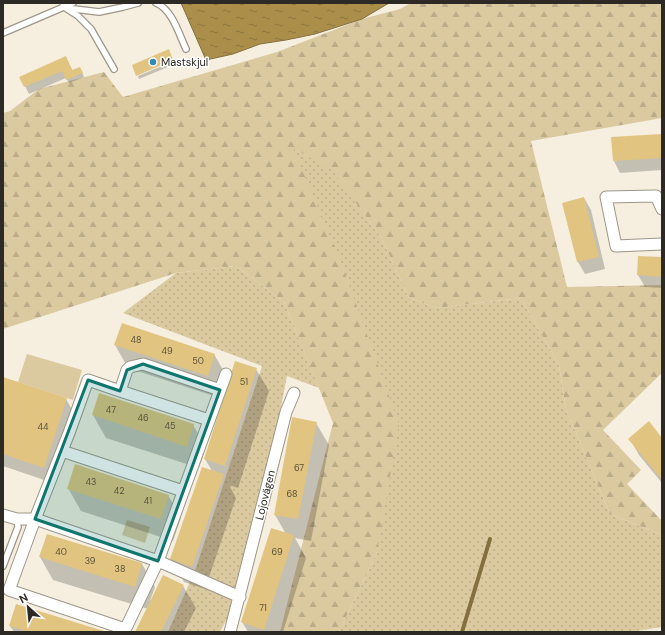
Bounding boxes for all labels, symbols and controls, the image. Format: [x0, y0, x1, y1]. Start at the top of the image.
place label: Mastskjul [161, 55, 208, 69]
marker: Mastskjul [148, 57, 158, 67]
house number: 48 [131, 334, 141, 346]
house number: 49 [161, 345, 173, 357]
house number: 50 [192, 355, 204, 367]
house number: 51 [240, 376, 248, 388]
house number: 47 [106, 404, 116, 416]
house number: 46 [137, 412, 149, 424]
house number: 45 [165, 420, 175, 432]
house number: 44 [38, 421, 49, 433]
house number: 67 [294, 462, 304, 474]
street label: Lojovägen [252, 469, 278, 521]
house number: 43 [86, 476, 96, 488]
house number: 42 [114, 485, 124, 497]
house number: 68 [286, 488, 298, 500]
house number: 41 [144, 495, 152, 507]
house number: 40 [55, 546, 67, 558]
house number: 69 [271, 546, 283, 558]
house number: 39 [85, 555, 96, 567]
house number: 38 [115, 563, 125, 575]
north arrow [8, 587, 48, 627]
text: N [17, 590, 30, 606]
house number: 71 [259, 602, 267, 614]

